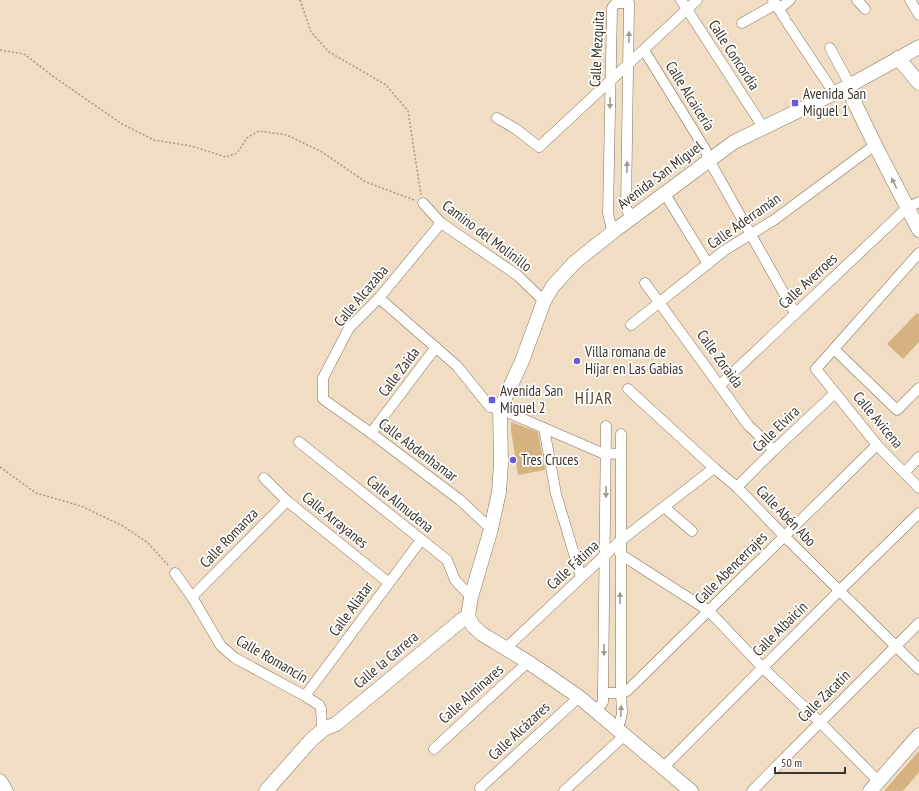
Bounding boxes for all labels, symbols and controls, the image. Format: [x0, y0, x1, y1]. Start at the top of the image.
street label: Calle Mezquita [585, 10, 608, 88]
street label: Calle Concordia [705, 16, 764, 93]
one-way arrow [626, 30, 632, 43]
street label: Calle Alcaicería [662, 57, 719, 134]
place label: Avenida San Miguel 1 [803, 84, 866, 120]
one-way arrow [607, 97, 613, 110]
marker: Avenida San Miguel 1 [790, 98, 800, 108]
street label: Avenida San Miguel [613, 136, 706, 213]
one-way arrow [624, 160, 630, 173]
one-way arrow [891, 177, 898, 189]
street label: Calle Aderramán [703, 188, 784, 253]
street label: Camino del Molinillo [439, 196, 536, 276]
street label: Calle Averroes [774, 249, 841, 313]
street label: Calle Alcazaba [329, 261, 392, 330]
street label: Calle Zoraida [693, 326, 748, 391]
place label: Villa romana de Híjar en Las Gabias [584, 342, 683, 378]
street label: Calle Zaida [374, 343, 423, 400]
marker: Villa romana de Híjar en Las Gabias [572, 356, 582, 366]
place label: Avenida San Miguel 2 [500, 381, 563, 417]
district label: HÍJAR [575, 387, 613, 409]
street label: Calle Avicena [849, 387, 908, 452]
marker: Avenida San Miguel 2 [487, 395, 497, 405]
street label: Calle Elvira [748, 402, 803, 456]
street label: Calle Abdenhamar [375, 414, 462, 486]
place label: Tres Cruces [521, 450, 579, 469]
marker: Tres Cruces [508, 455, 518, 465]
street label: Calle Almudena [363, 471, 438, 536]
street label: Calle Abén Abo [752, 481, 820, 550]
one-way arrow [603, 486, 609, 499]
street label: Calle Arrayanes [298, 487, 372, 552]
street label: Calle Romanza [195, 504, 262, 572]
street label: Calle Abencerrajes [690, 527, 771, 608]
street label: Calle Fátima [543, 536, 603, 594]
street label: Calle Aliatar [324, 577, 377, 640]
one-way arrow [617, 591, 623, 604]
street label: Calle Albaicín [748, 597, 811, 660]
street label: Calle la Carrera [349, 627, 422, 692]
street label: Calle Romancín [233, 630, 311, 687]
one-way arrow [601, 644, 607, 657]
street label: Calle Alminares [435, 660, 507, 728]
street label: Calle Zacatín [793, 665, 854, 726]
street label: Calle Alcázares [484, 697, 553, 764]
one-way arrow [618, 705, 625, 717]
scale bar [775, 749, 845, 775]
text: 50 m [781, 755, 802, 770]

